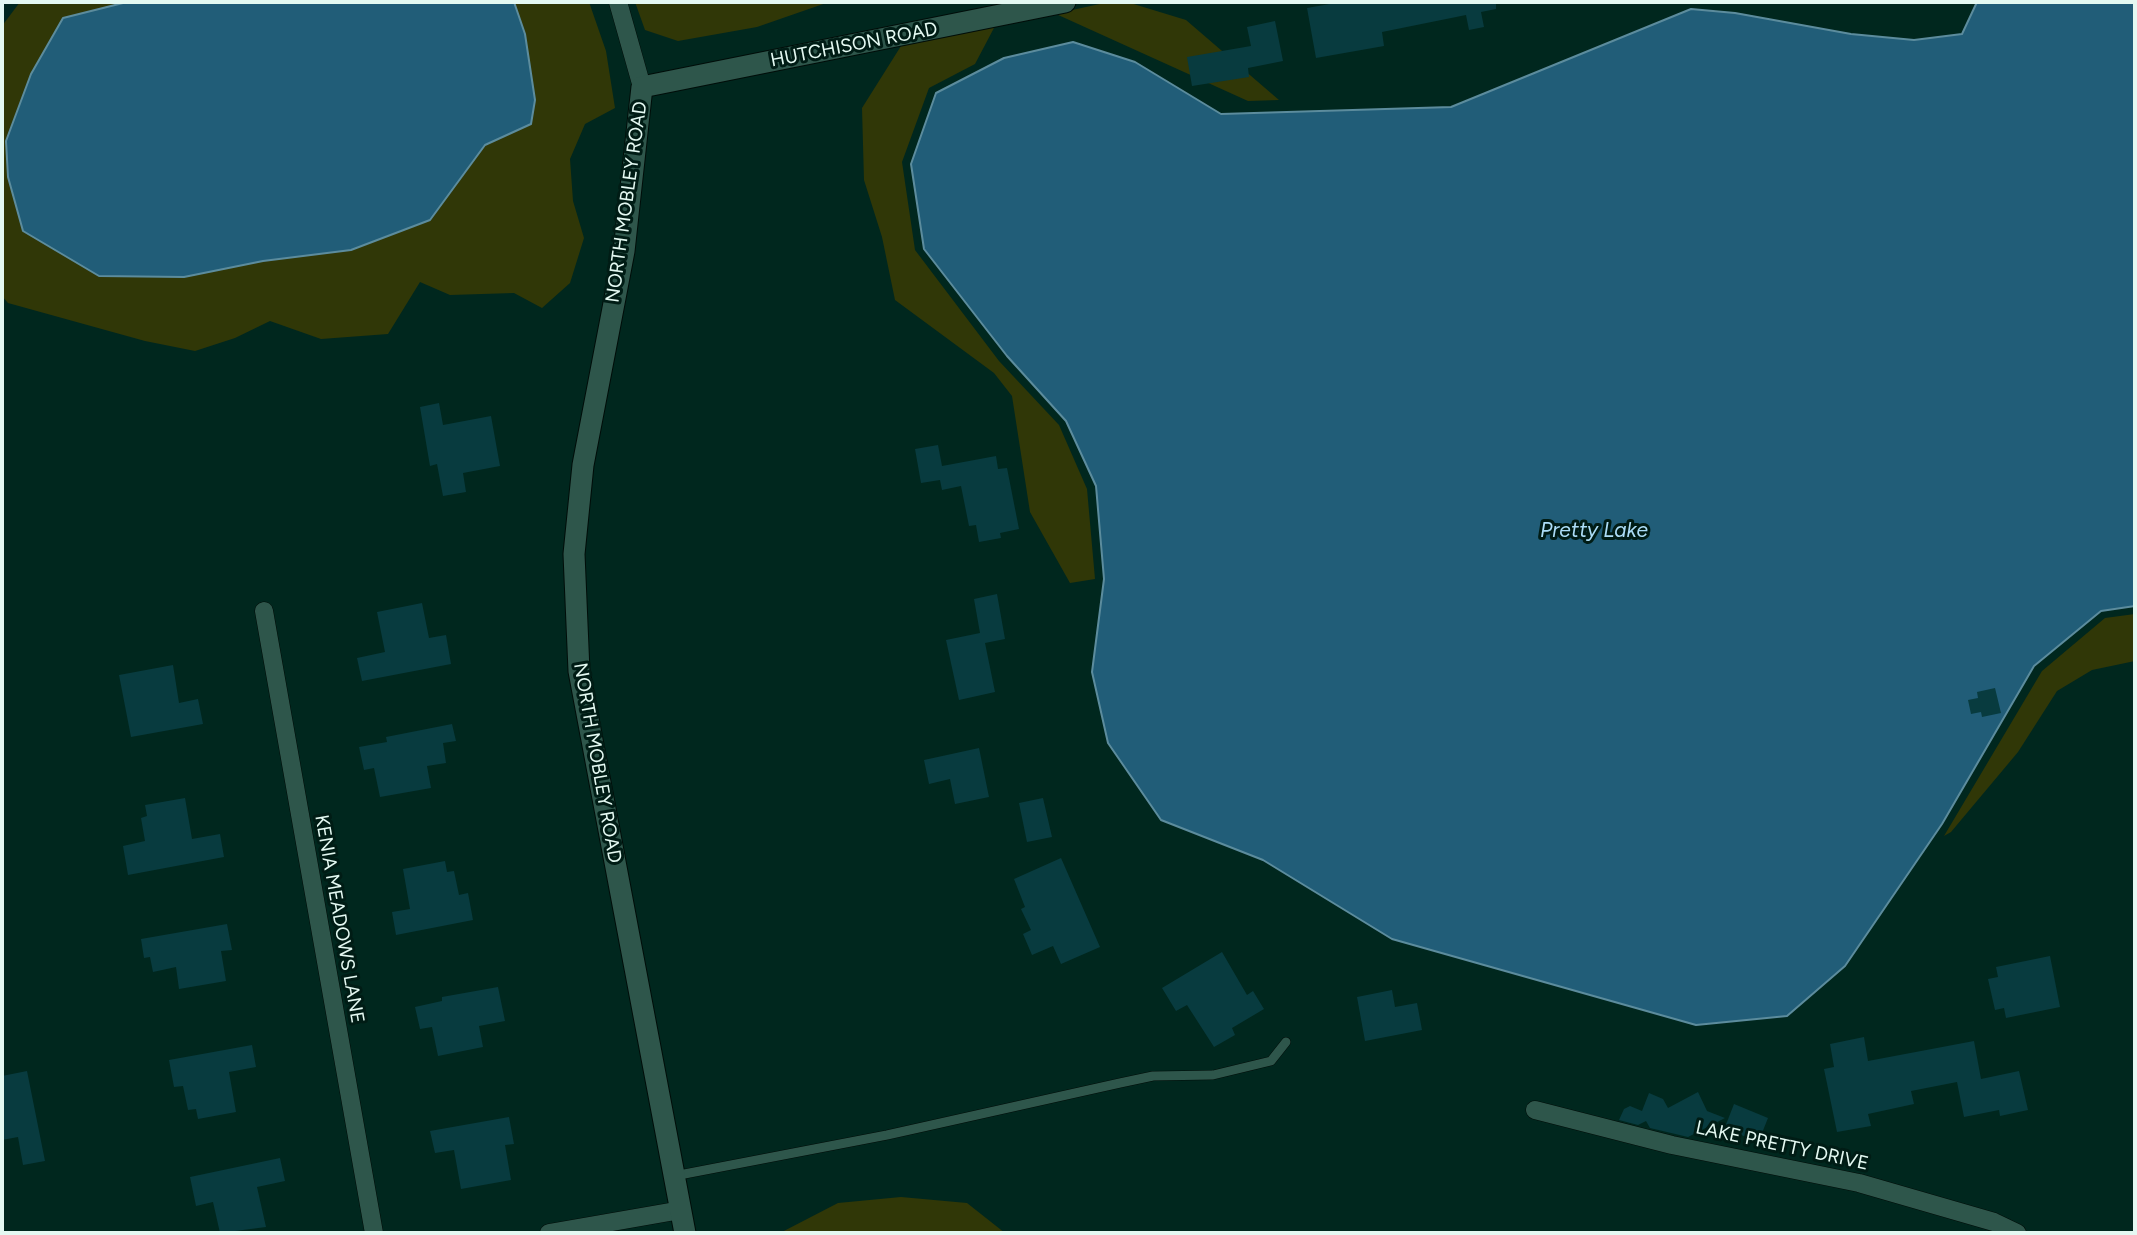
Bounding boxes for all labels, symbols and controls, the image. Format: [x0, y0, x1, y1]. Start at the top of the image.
street label: HUTCHISON ROAD [769, 18, 939, 72]
street label: NORTH MOBLEY ROAD [602, 100, 652, 304]
water label: Pretty Lake [1540, 518, 1648, 544]
street label: NORTH MOBLEY ROAD [568, 661, 626, 865]
street label: KENIA MEADOWS LANE [309, 813, 369, 1025]
street label: LAKE PRETTY DRIVE [1694, 1117, 1870, 1175]

